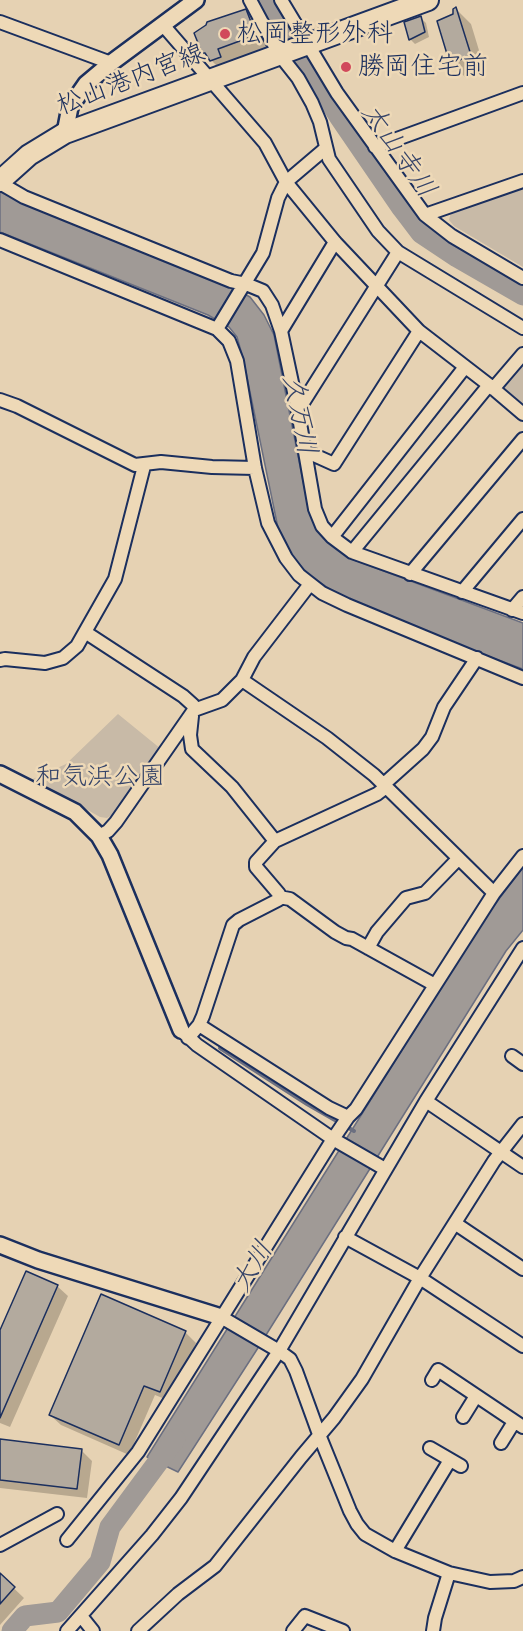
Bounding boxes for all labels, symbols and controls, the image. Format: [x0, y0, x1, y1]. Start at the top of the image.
place label: 松岡整形外科 [237, 18, 393, 50]
marker: 松岡整形外科 [218, 27, 232, 41]
street label: 松山港内宮線 [53, 37, 209, 123]
place label: 勝岡住宅前 [358, 51, 488, 83]
marker: 勝岡住宅前 [339, 60, 353, 74]
water label: 太山寺川 [354, 97, 442, 205]
water label: 久万川 [275, 372, 323, 458]
park label: 和気浜公園 [35, 761, 165, 793]
water label: 大川 [225, 1236, 281, 1298]

